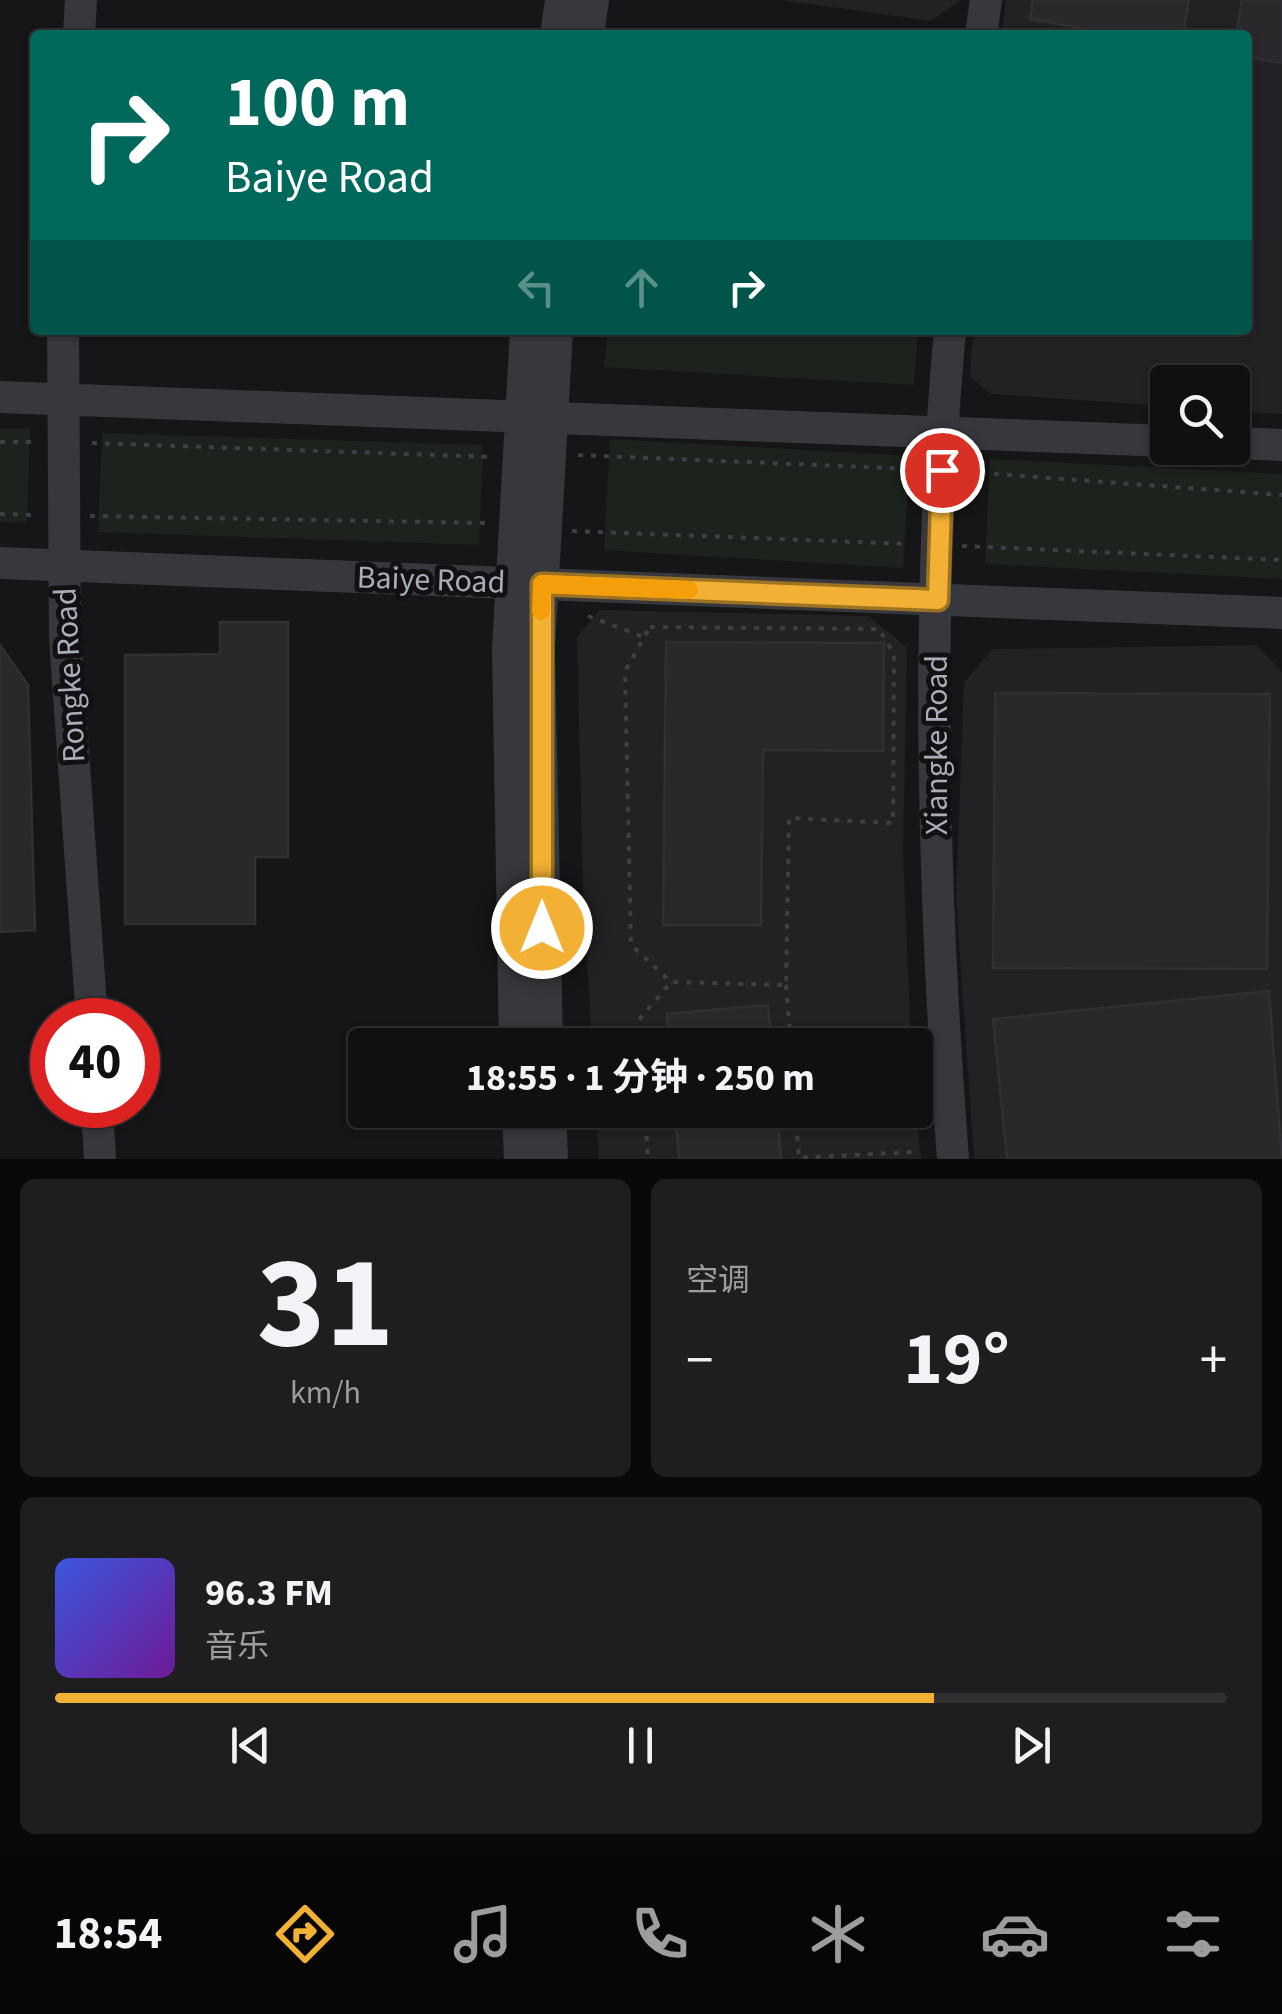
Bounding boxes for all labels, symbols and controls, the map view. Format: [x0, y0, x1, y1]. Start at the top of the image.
text: 100 m [225, 53, 410, 153]
icon: right [60, 70, 190, 200]
text: Baiye Road [225, 146, 434, 210]
icon: left [509, 260, 564, 315]
icon: ahead [614, 260, 669, 315]
icon: right [719, 260, 774, 315]
map controls [1150, 365, 1250, 465]
button: search [1150, 365, 1250, 465]
pin [900, 428, 985, 513]
icon: arrive [915, 443, 970, 498]
street label: Baiye Road [356, 554, 506, 606]
street label: Rongke Road [42, 586, 98, 764]
street label: Xiangke Road [914, 655, 960, 835]
position arrow [490, 876, 594, 980]
speed limit sign: 40 [30, 998, 160, 1128]
text: 18:55 · 1 分钟 · 250 m [466, 1051, 815, 1105]
text: 31 [257, 1212, 394, 1397]
text: 空调 [686, 1258, 750, 1304]
text: 19° [903, 1306, 1010, 1413]
text: − [686, 1322, 713, 1400]
text: + [1200, 1322, 1227, 1400]
text: km/h [290, 1370, 361, 1416]
text: 96.3 FM [205, 1566, 333, 1620]
text: 音乐 [205, 1624, 269, 1670]
icon: previous [223, 1718, 278, 1773]
icon: pause [613, 1718, 668, 1773]
icon: next [1004, 1718, 1059, 1773]
icon: directions [270, 1899, 340, 1969]
icon: music [448, 1899, 518, 1969]
icon: phone [625, 1899, 695, 1969]
icon: climate [803, 1899, 873, 1969]
icon: car [980, 1899, 1050, 1969]
icon: filters [1158, 1899, 1228, 1969]
text: 18:54 [54, 1902, 162, 1966]

